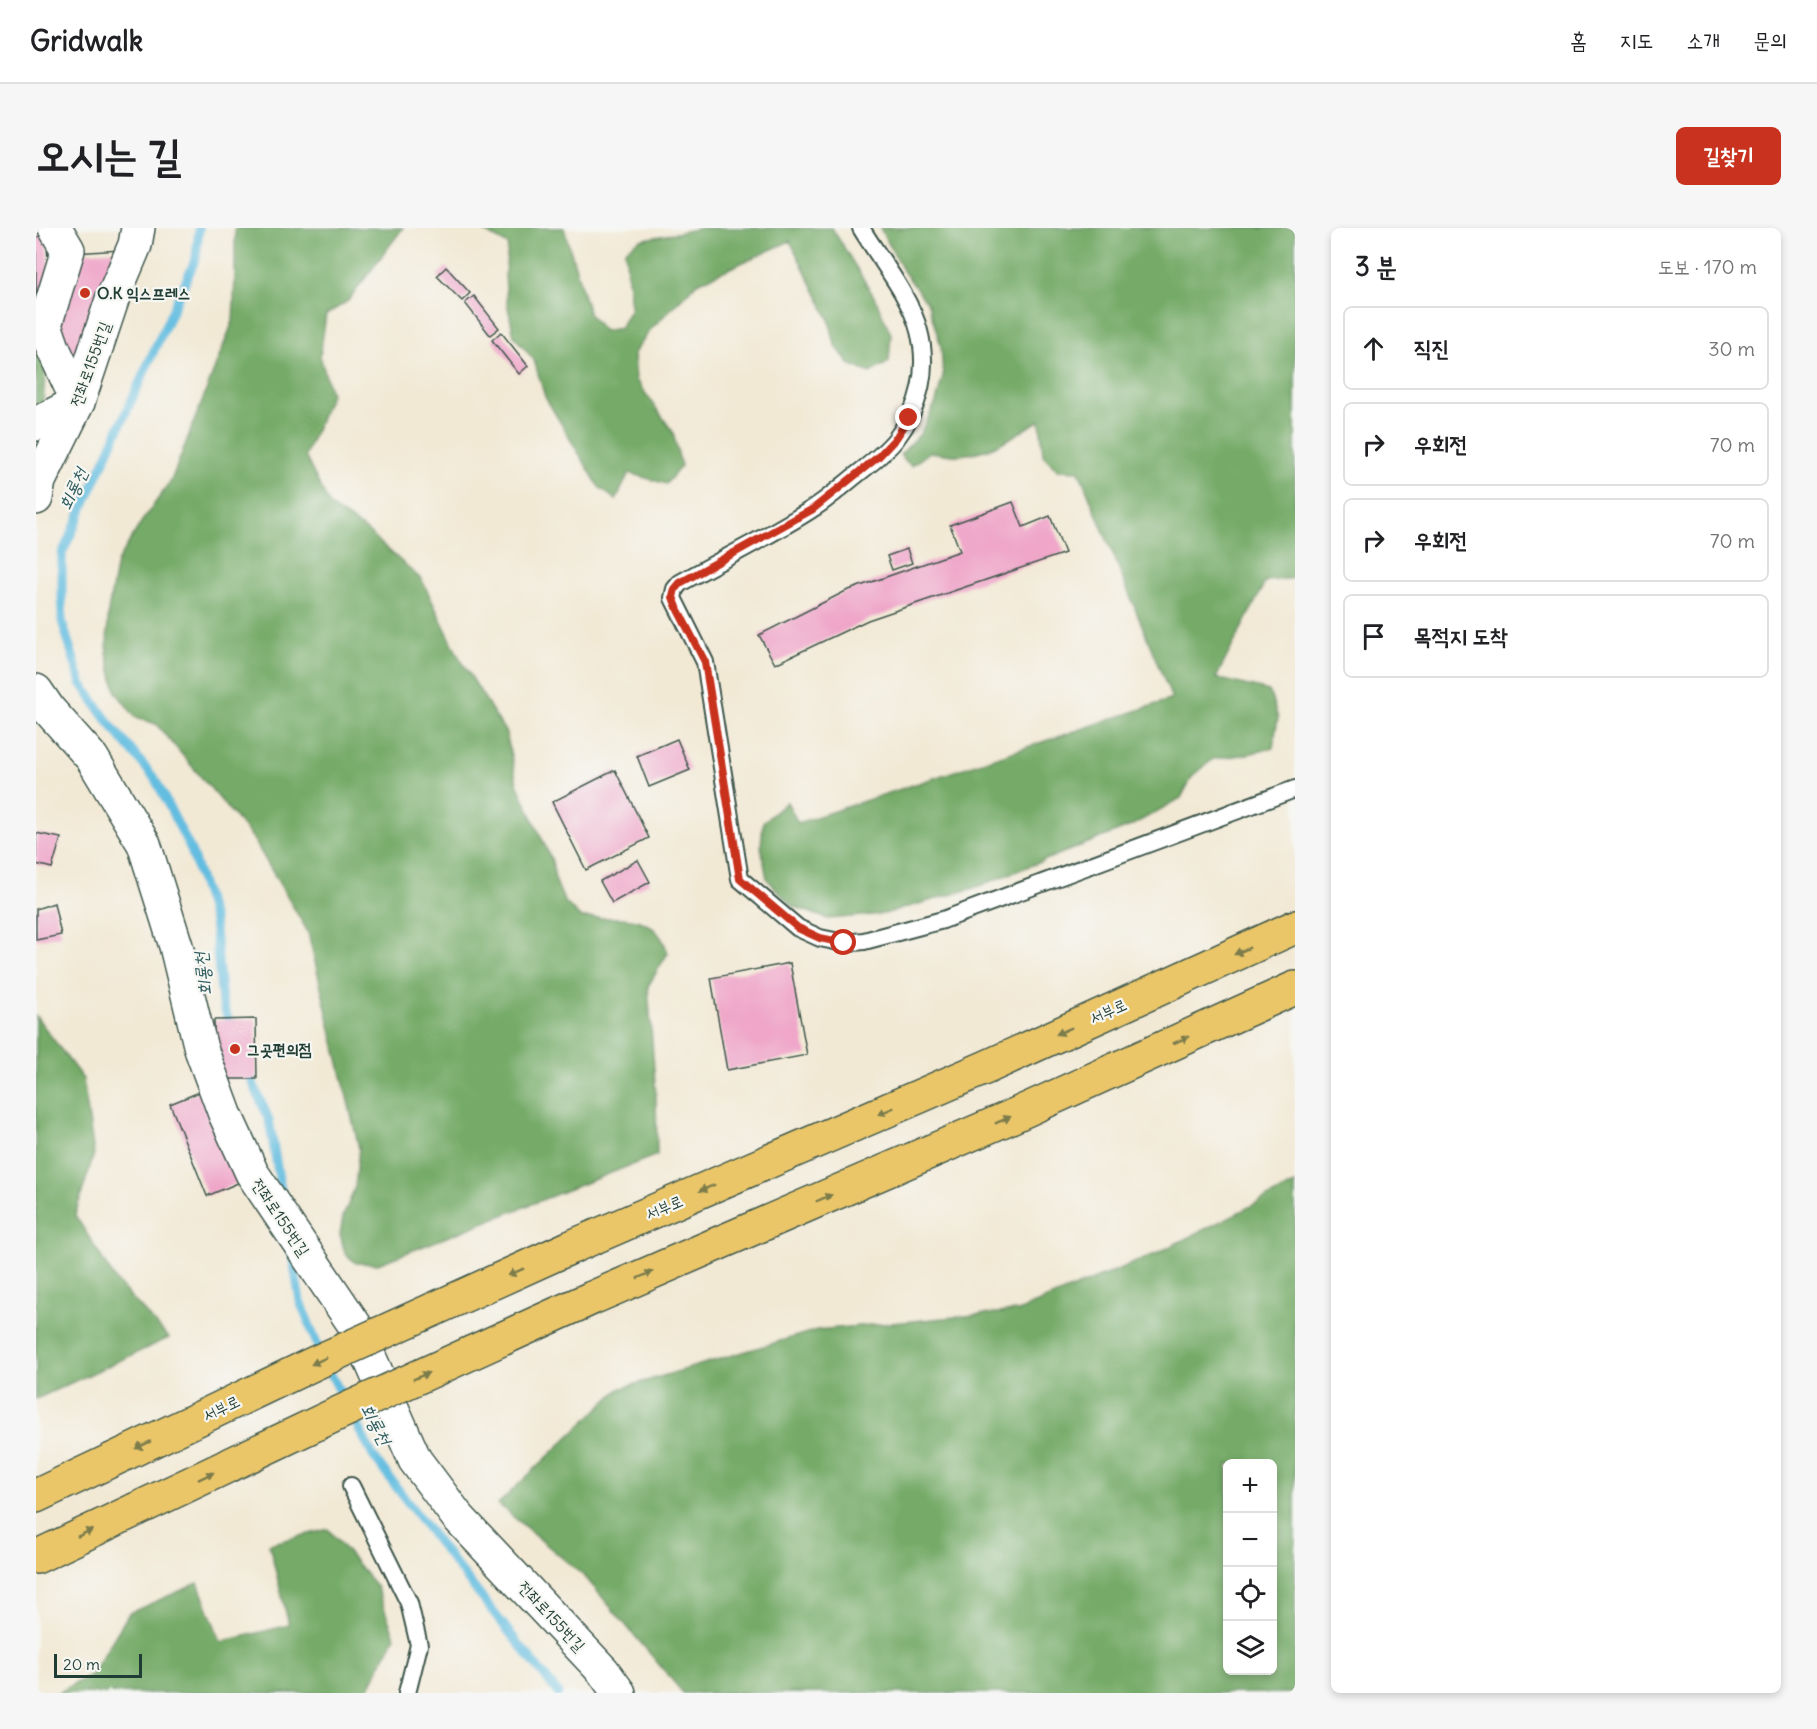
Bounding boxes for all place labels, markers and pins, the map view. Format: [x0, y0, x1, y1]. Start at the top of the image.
place label: O.K 익스프레스 [97, 283, 191, 303]
marker: O.K 익스프레스 [78, 286, 92, 300]
place label: 그곳편의점 [247, 1039, 312, 1059]
marker: 그곳편의점 [228, 1042, 242, 1056]

